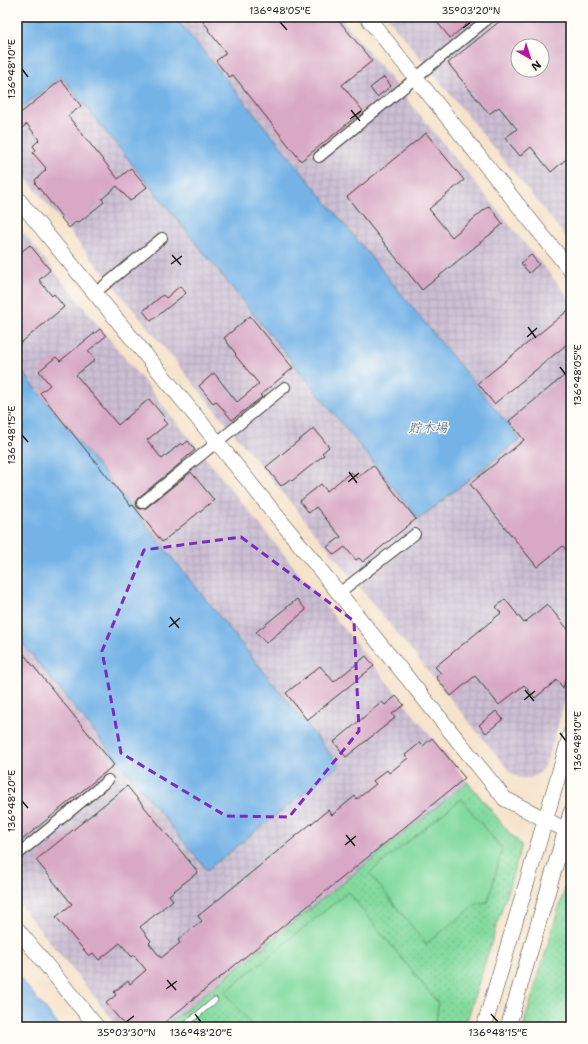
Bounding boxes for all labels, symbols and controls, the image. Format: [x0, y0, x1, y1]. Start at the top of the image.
text: 136°48'05"E [249, 4, 311, 17]
text: 35°03'20"N [442, 4, 500, 17]
north arrow [510, 38, 550, 78]
text: 136°48'10"E [5, 39, 18, 99]
text: N [528, 57, 544, 74]
text: 136°48'05"E [571, 344, 584, 406]
text: 136°48'15"E [5, 405, 18, 465]
water label: 貯木場 [408, 419, 448, 436]
text: 136°48'10"E [571, 711, 584, 771]
text: 136°48'20"E [5, 770, 18, 832]
text: 35°03'30"N [96, 1026, 156, 1039]
text: 136°48'20"E [170, 1026, 232, 1039]
text: 136°48'15"E [468, 1026, 528, 1039]

